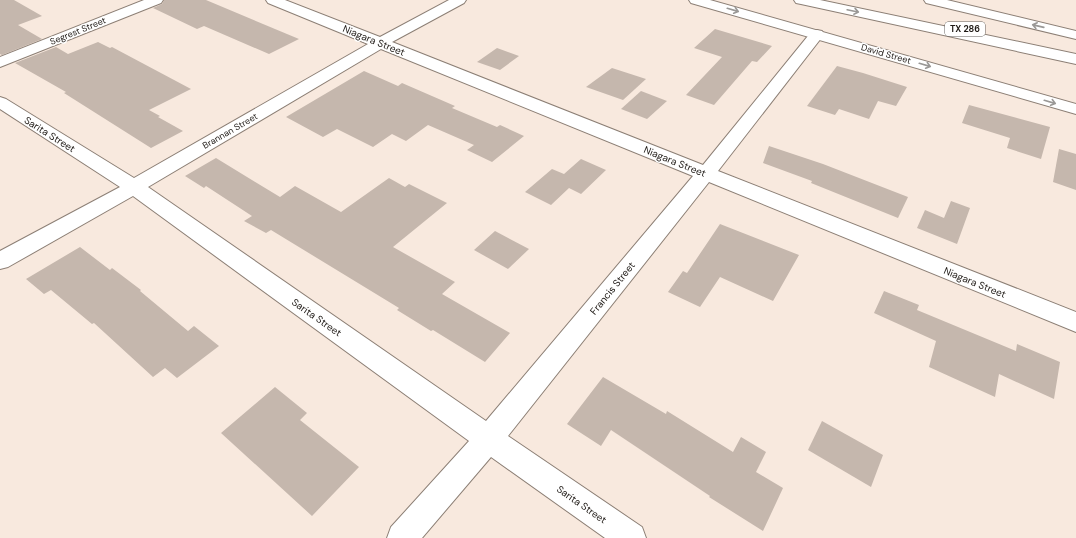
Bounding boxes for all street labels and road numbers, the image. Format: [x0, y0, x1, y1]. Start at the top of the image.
street label: Segrest Street [48, 14, 108, 48]
street label: Niagara Street [341, 22, 407, 59]
road number: TX 286 [945, 22, 985, 36]
street label: David Street [860, 41, 913, 67]
street label: Brannan Street [200, 110, 260, 152]
street label: Sarita Street [22, 114, 78, 155]
street label: Niagara Street [642, 143, 708, 180]
street label: Francis Street [587, 259, 638, 317]
street label: Niagara Street [942, 264, 1008, 301]
street label: Sarita Street [289, 296, 344, 339]
street label: Sarita Street [554, 483, 609, 526]

